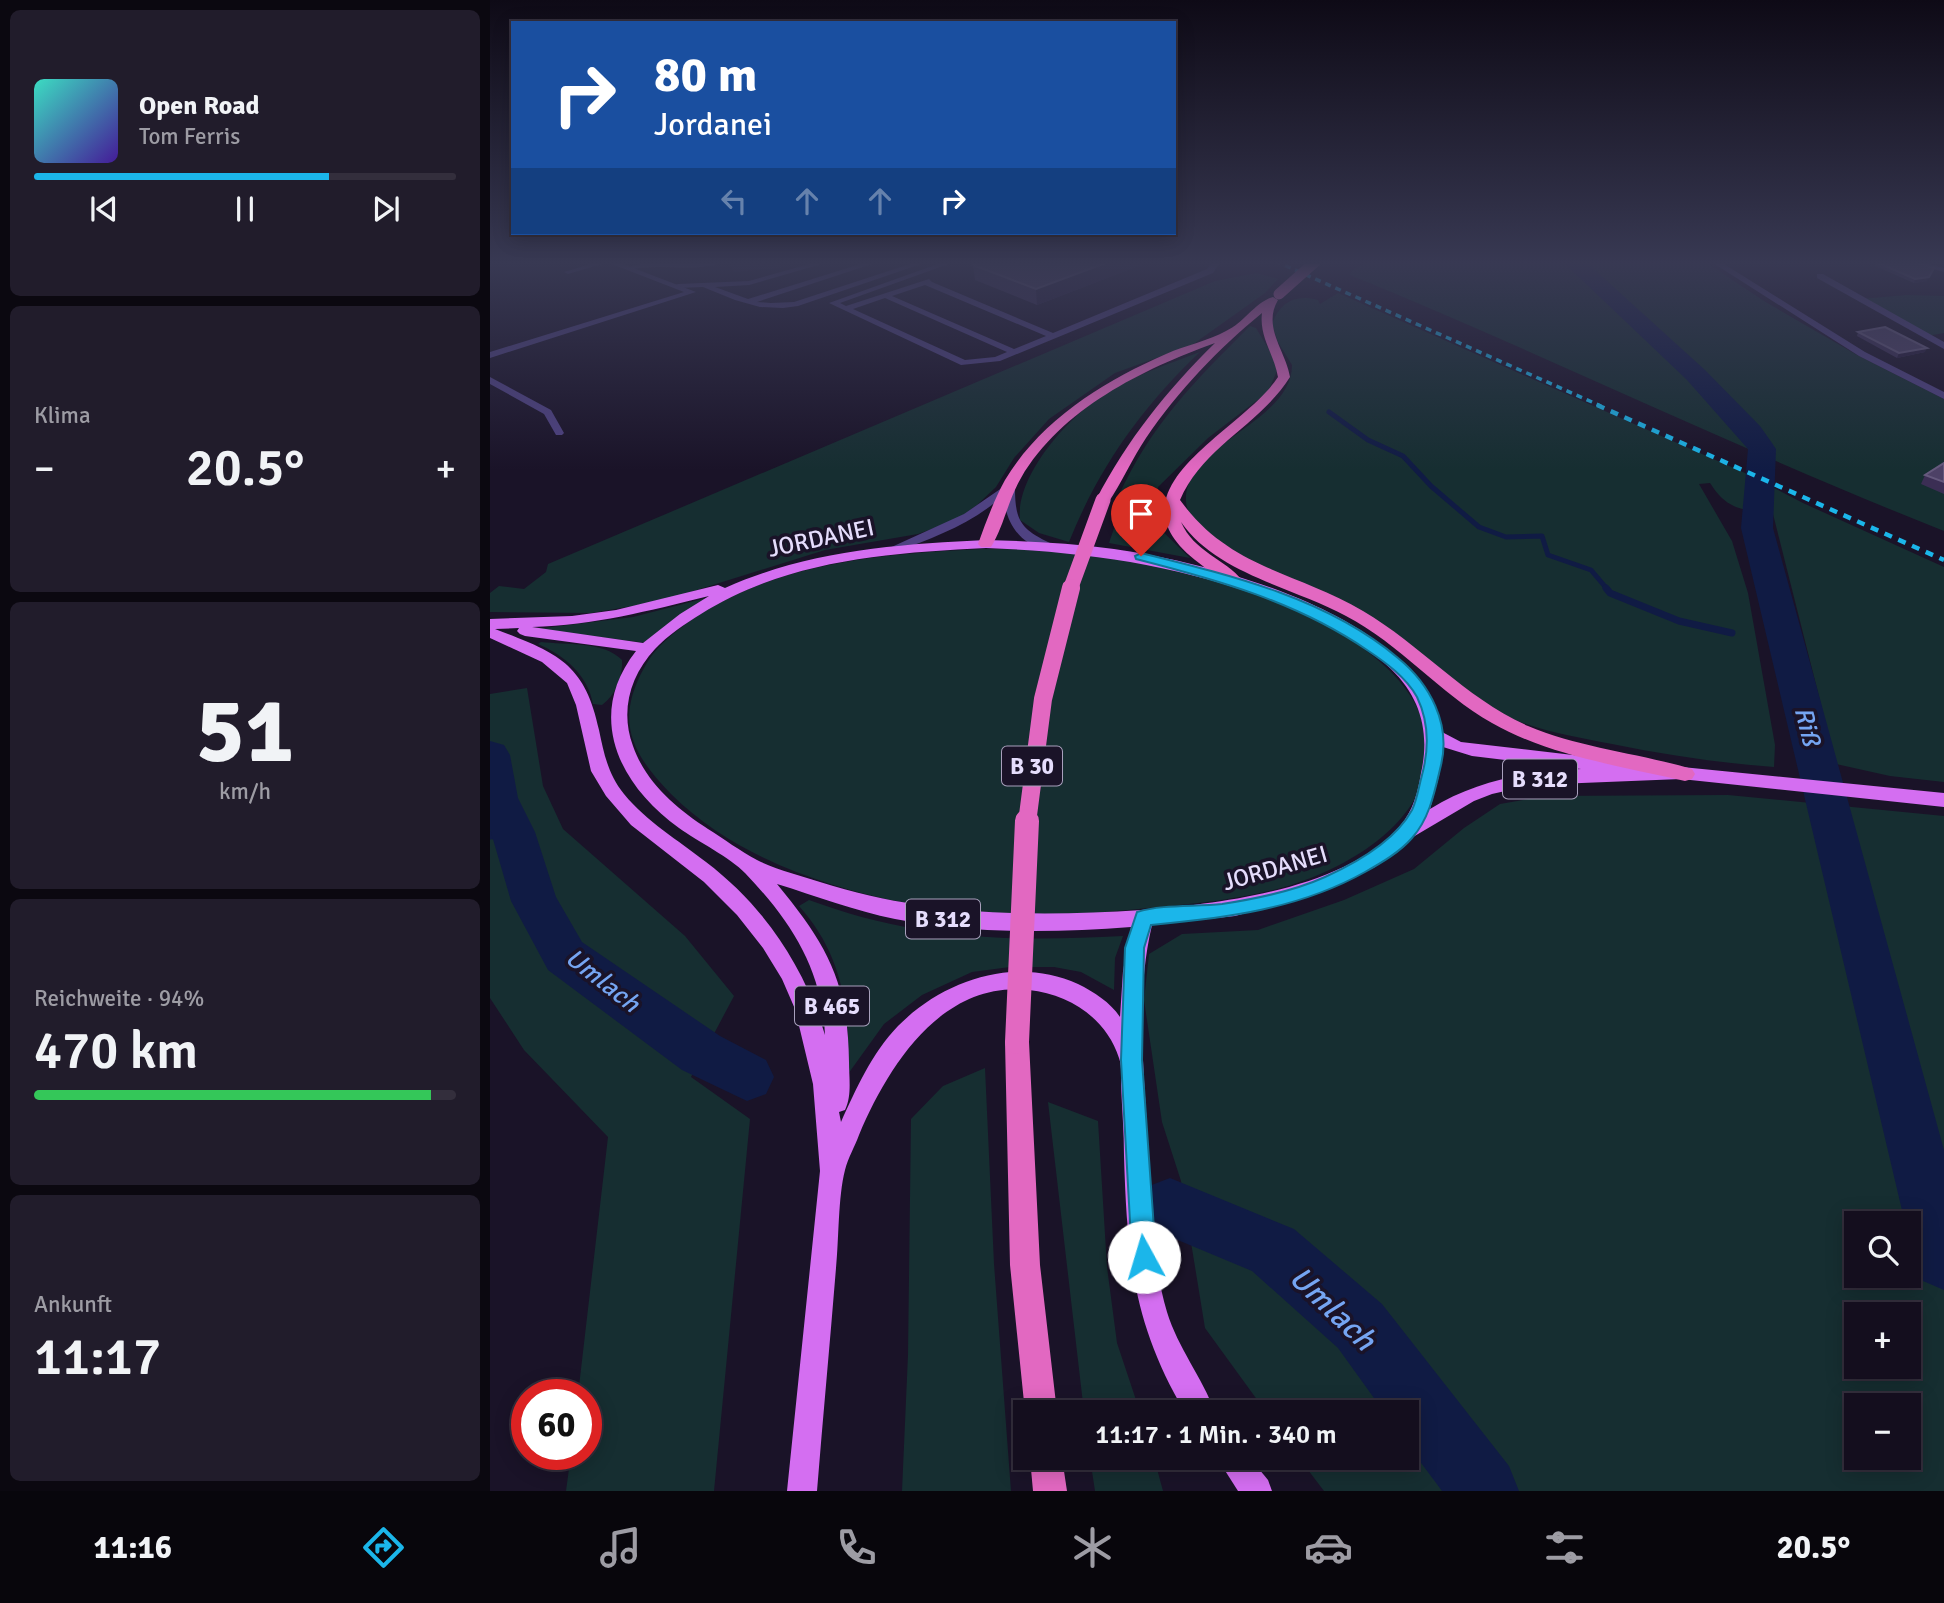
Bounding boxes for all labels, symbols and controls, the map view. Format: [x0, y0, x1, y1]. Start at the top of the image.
text: 80 m [654, 45, 757, 105]
icon: right [539, 49, 630, 140]
text: Open Road [139, 90, 260, 122]
text: Jordanei [654, 105, 772, 144]
text: Tom Ferris [139, 122, 240, 151]
icon: left [715, 182, 753, 220]
icon: ahead [788, 182, 826, 220]
icon: ahead [861, 182, 899, 220]
icon: right [934, 182, 972, 220]
icon: previous [85, 190, 123, 228]
icon: pause [226, 190, 264, 228]
icon: next [367, 190, 405, 228]
text: Klima [34, 401, 91, 430]
text: 20.5° [186, 436, 304, 500]
text: − [34, 445, 55, 492]
text: + [435, 445, 456, 492]
pin [1111, 484, 1171, 556]
icon: arrive [1122, 495, 1160, 533]
street label: JORDANEI [765, 512, 877, 564]
text: 51 [196, 675, 294, 788]
water label: Riß [1787, 704, 1828, 751]
road number: B 30 [1002, 746, 1062, 786]
road number: B 312 [1503, 760, 1577, 799]
text: km/h [219, 777, 271, 806]
street label: JORDANEI [1219, 839, 1331, 897]
road number: B 312 [906, 900, 980, 938]
water label: Umlach [559, 942, 646, 1020]
text: Reichweite · 94% [34, 984, 204, 1013]
road number: B 465 [795, 987, 869, 1026]
text: 470 km [34, 1019, 198, 1083]
map controls [1844, 1211, 1921, 1470]
button: search [1844, 1211, 1921, 1288]
position arrow [1107, 1220, 1181, 1294]
water label: Umlach [1281, 1258, 1385, 1360]
text: Ankunft [34, 1290, 112, 1319]
button: + [1844, 1302, 1921, 1379]
text: 11:17 [34, 1325, 161, 1389]
speed limit sign: 60 [511, 1379, 602, 1470]
button: − [1844, 1393, 1921, 1470]
text: 11:17 · 1 Min. · 340 m [1095, 1419, 1337, 1451]
icon: directions [359, 1523, 408, 1572]
icon: music [596, 1523, 645, 1572]
icon: phone [832, 1523, 881, 1572]
icon: climate [1068, 1523, 1117, 1572]
icon: car [1304, 1523, 1353, 1572]
icon: filters [1540, 1523, 1589, 1572]
text: 11:16 [94, 1528, 172, 1567]
text: 20.5° [1777, 1528, 1850, 1567]

